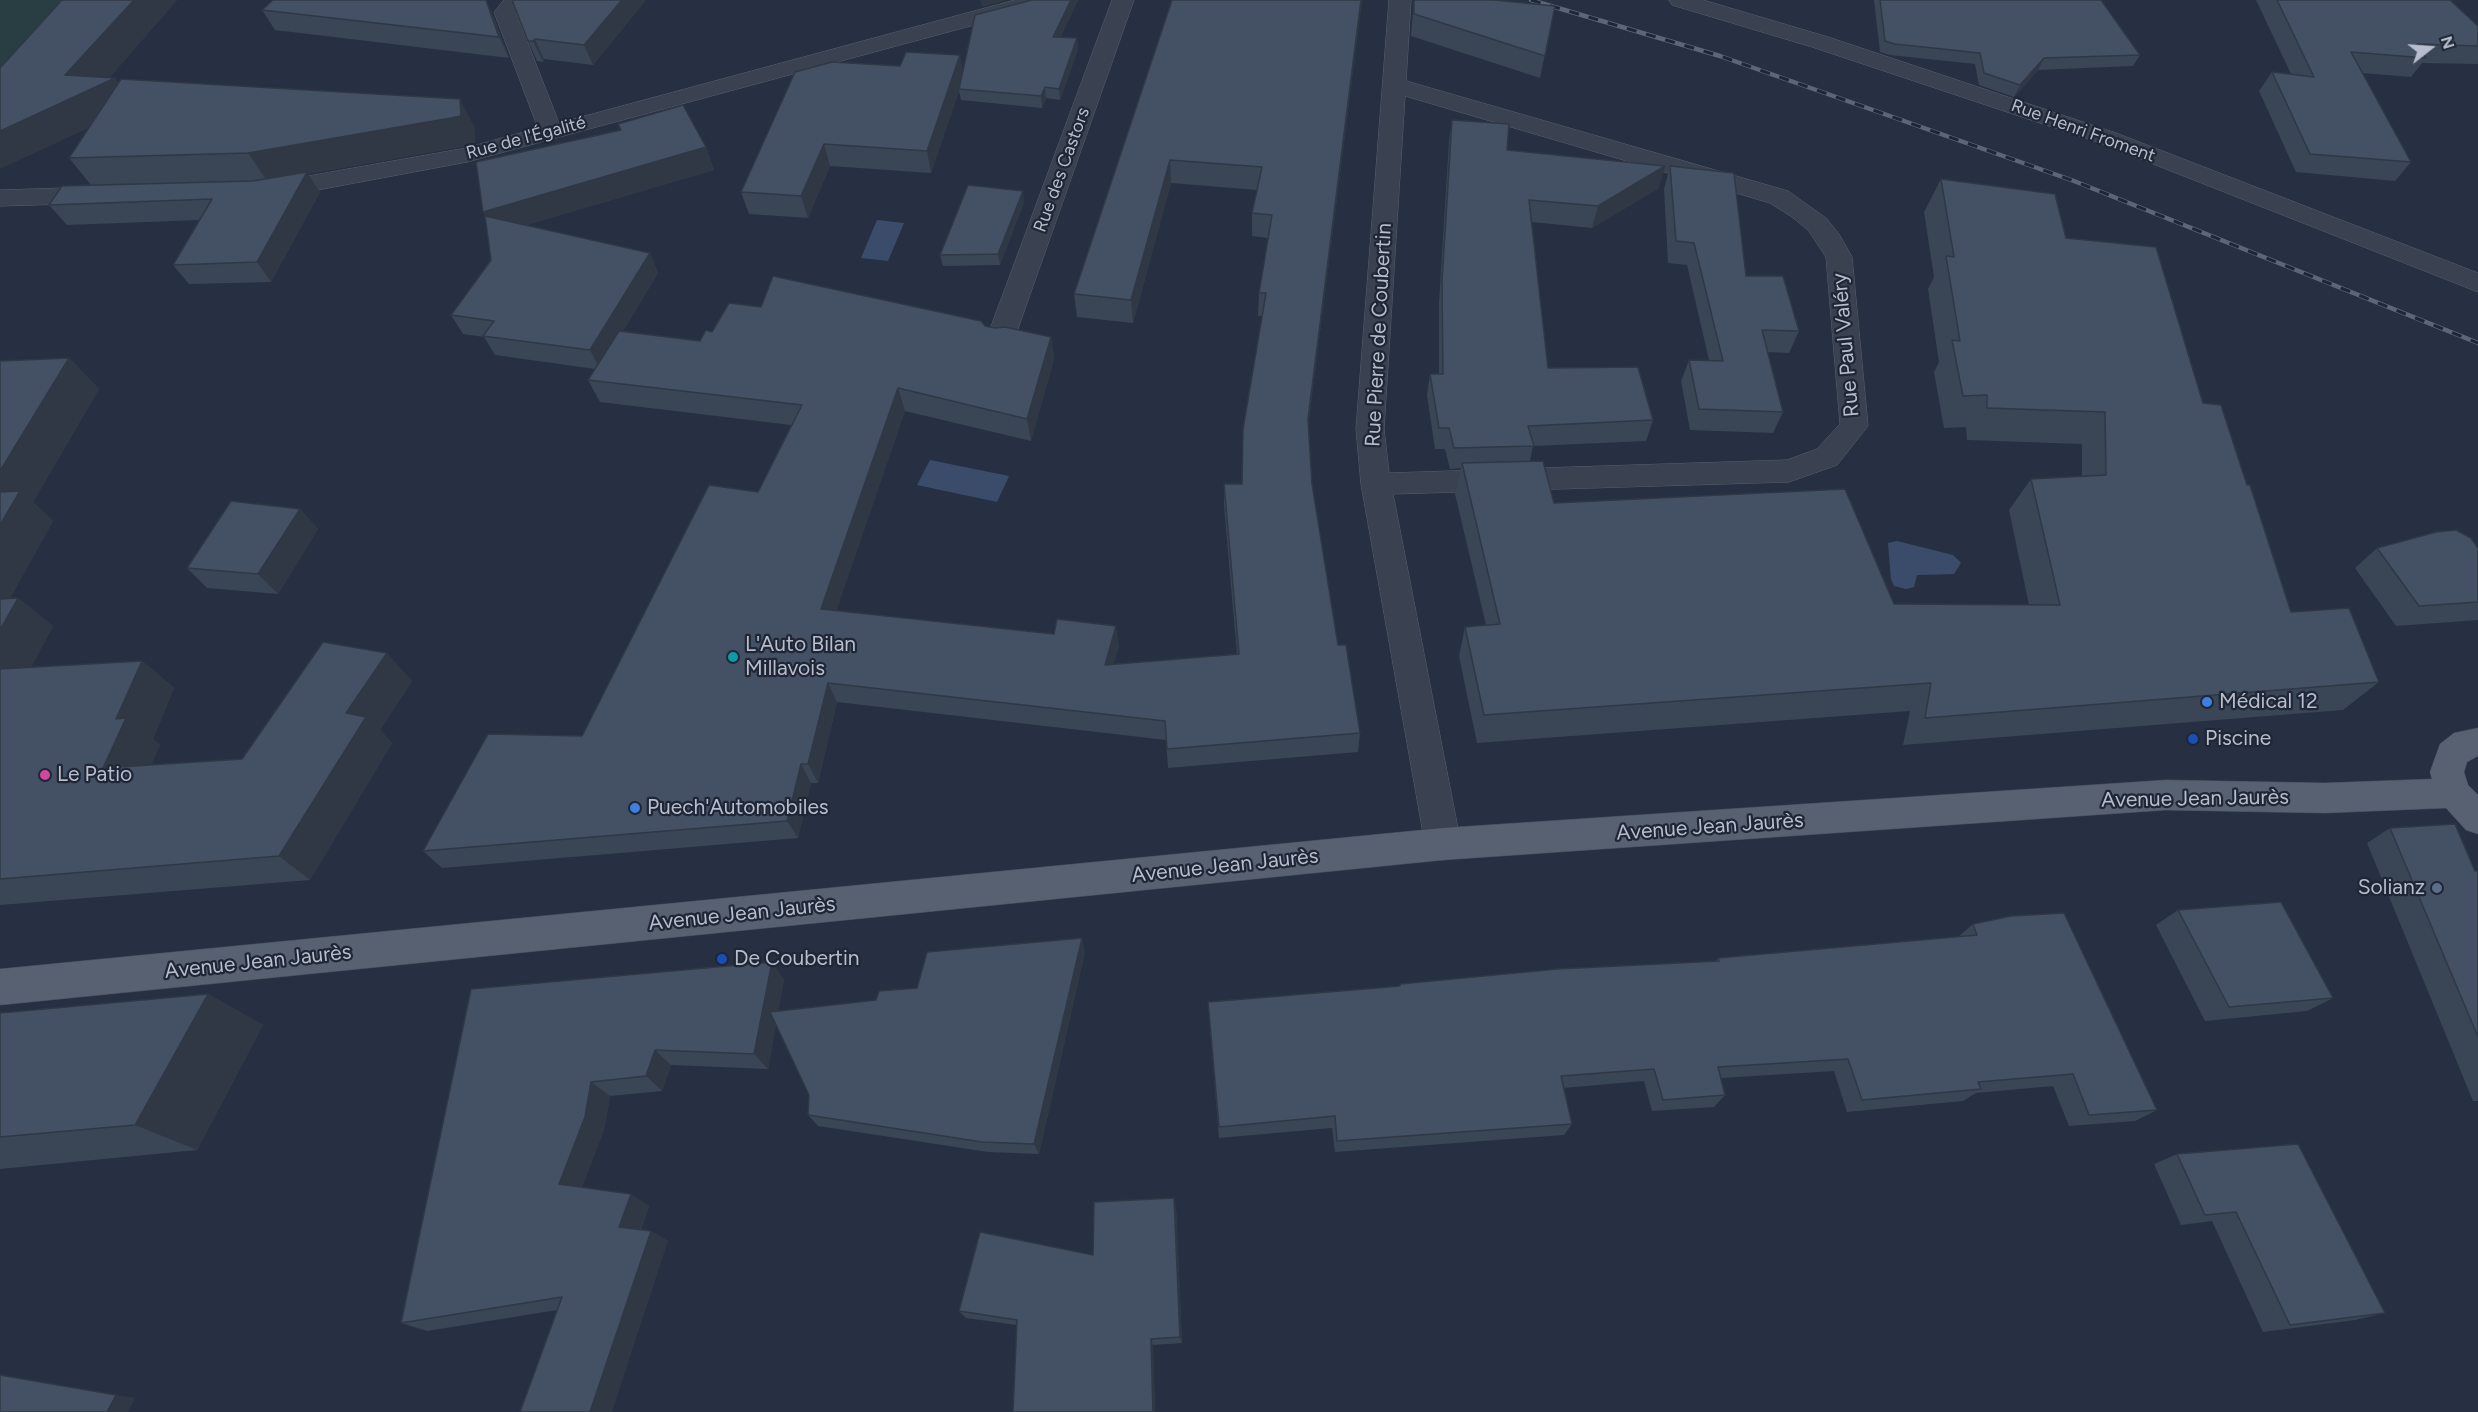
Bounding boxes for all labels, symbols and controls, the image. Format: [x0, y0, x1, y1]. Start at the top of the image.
north arrow [2400, 18, 2460, 78]
text: N [2437, 34, 2459, 51]
street label: Rue Henri Froment [2008, 95, 2158, 167]
street label: Rue des Castors [1029, 105, 1095, 235]
street label: Rue de l'Égalité [464, 112, 588, 164]
street label: Rue Pierre de Coubertin [1361, 222, 1397, 448]
street label: Rue Paul Valéry [1827, 272, 1865, 418]
place label: L'Auto Bilan Millavois [745, 632, 856, 682]
marker: L'Auto Bilan Millavois [726, 650, 740, 664]
place label: Médical 12 [2219, 689, 2318, 715]
marker: Médical 12 [2200, 695, 2214, 709]
place label: Piscine [2205, 726, 2271, 752]
marker: Piscine [2186, 732, 2200, 746]
place label: Le Patio [57, 762, 132, 788]
marker: Le Patio [38, 768, 52, 782]
street label: Avenue Jean Jaurès [2101, 785, 2289, 813]
place label: Puech'Automobiles [647, 795, 829, 821]
marker: Puech'Automobiles [628, 801, 642, 815]
street label: Avenue Jean Jaurès [1615, 808, 1805, 846]
street label: Avenue Jean Jaurès [1130, 844, 1320, 888]
place label: Solianz [2358, 875, 2425, 901]
marker: Solianz [2430, 881, 2444, 895]
street label: Avenue Jean Jaurès [647, 892, 837, 936]
street label: Avenue Jean Jaurès [163, 940, 353, 984]
place label: De Coubertin [734, 946, 860, 972]
marker: De Coubertin [715, 952, 729, 966]

